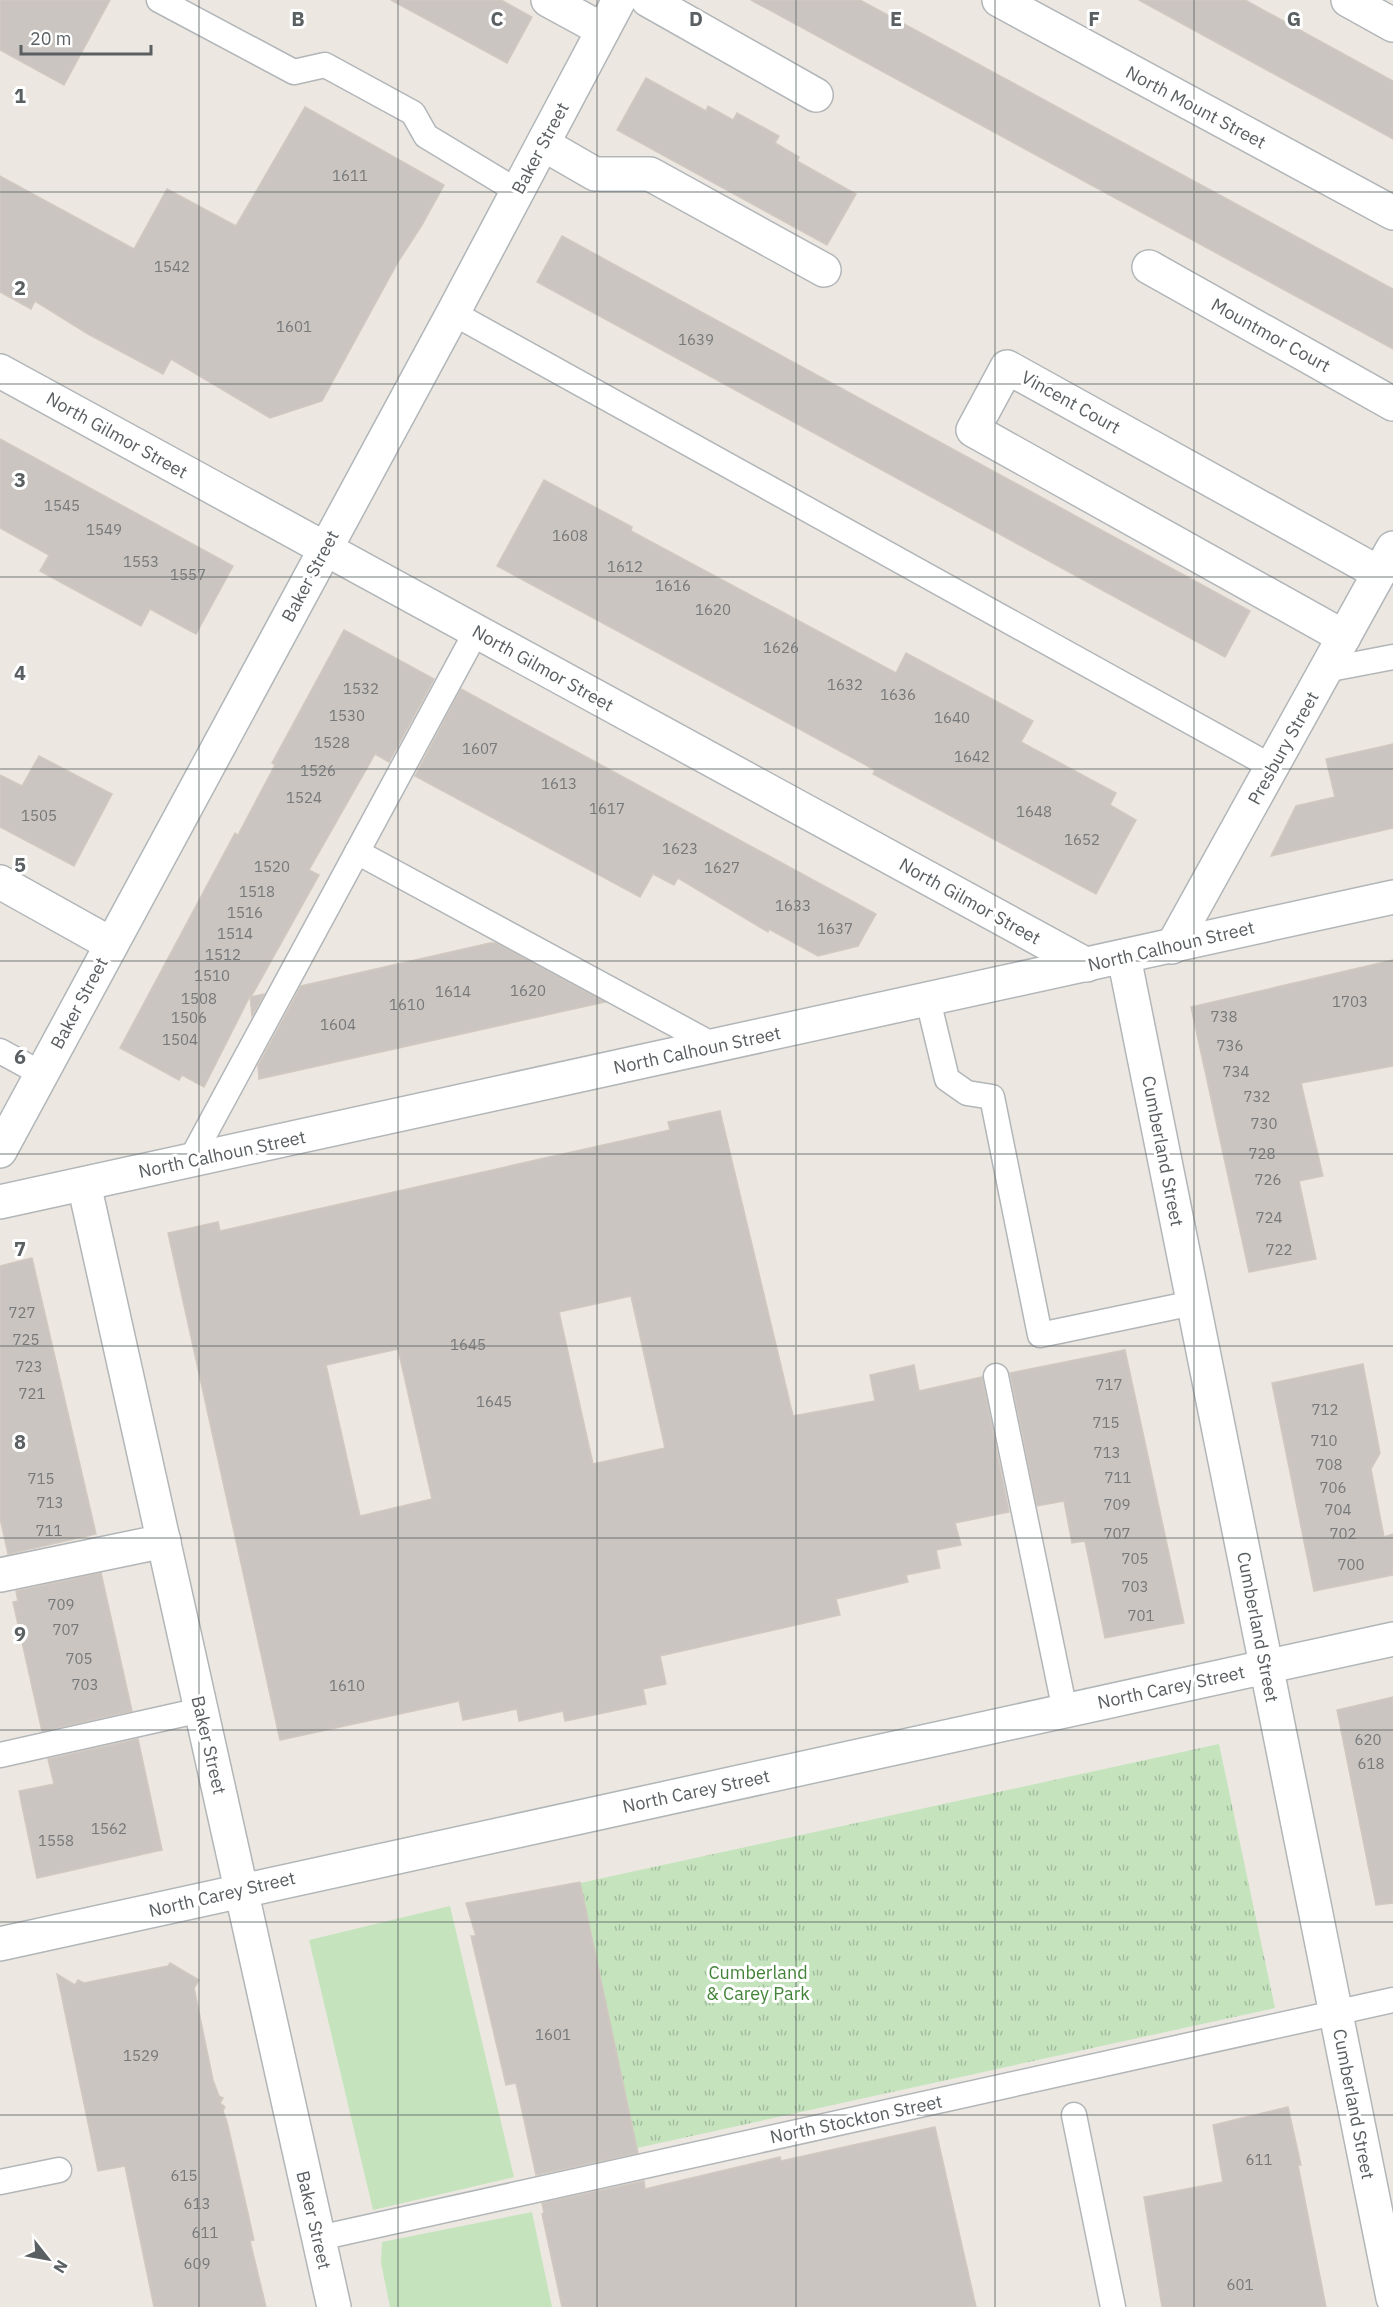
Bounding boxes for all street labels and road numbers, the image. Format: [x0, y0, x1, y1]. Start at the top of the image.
street label: North Mount Street [1122, 60, 1270, 154]
street label: Baker Street [506, 98, 574, 198]
street label: Mountmor Court [1207, 293, 1335, 377]
street label: Vincent Court [1017, 365, 1125, 439]
street label: North Gilmor Street [42, 387, 192, 483]
street label: Baker Street [276, 526, 344, 626]
street label: North Gilmor Street [468, 620, 618, 716]
street label: Presbury Street [1242, 687, 1324, 809]
street label: North Gilmor Street [895, 853, 1045, 949]
street label: North Calhoun Street [1085, 916, 1257, 976]
street label: Baker Street [45, 953, 113, 1053]
street label: North Calhoun Street [611, 1021, 783, 1079]
street label: Cumberland Street [1137, 1074, 1189, 1228]
street label: North Calhoun Street [136, 1125, 308, 1183]
street label: Cumberland Street [1232, 1550, 1284, 1704]
street label: North Carey Street [1095, 1660, 1247, 1714]
street label: Baker Street [186, 1693, 232, 1797]
street label: North Carey Street [620, 1764, 772, 1818]
street label: North Carey Street [146, 1866, 298, 1922]
street label: Cumberland Street [1328, 2027, 1380, 2181]
street label: North Stockton Street [768, 2089, 944, 2149]
street label: Baker Street [291, 2168, 337, 2272]

